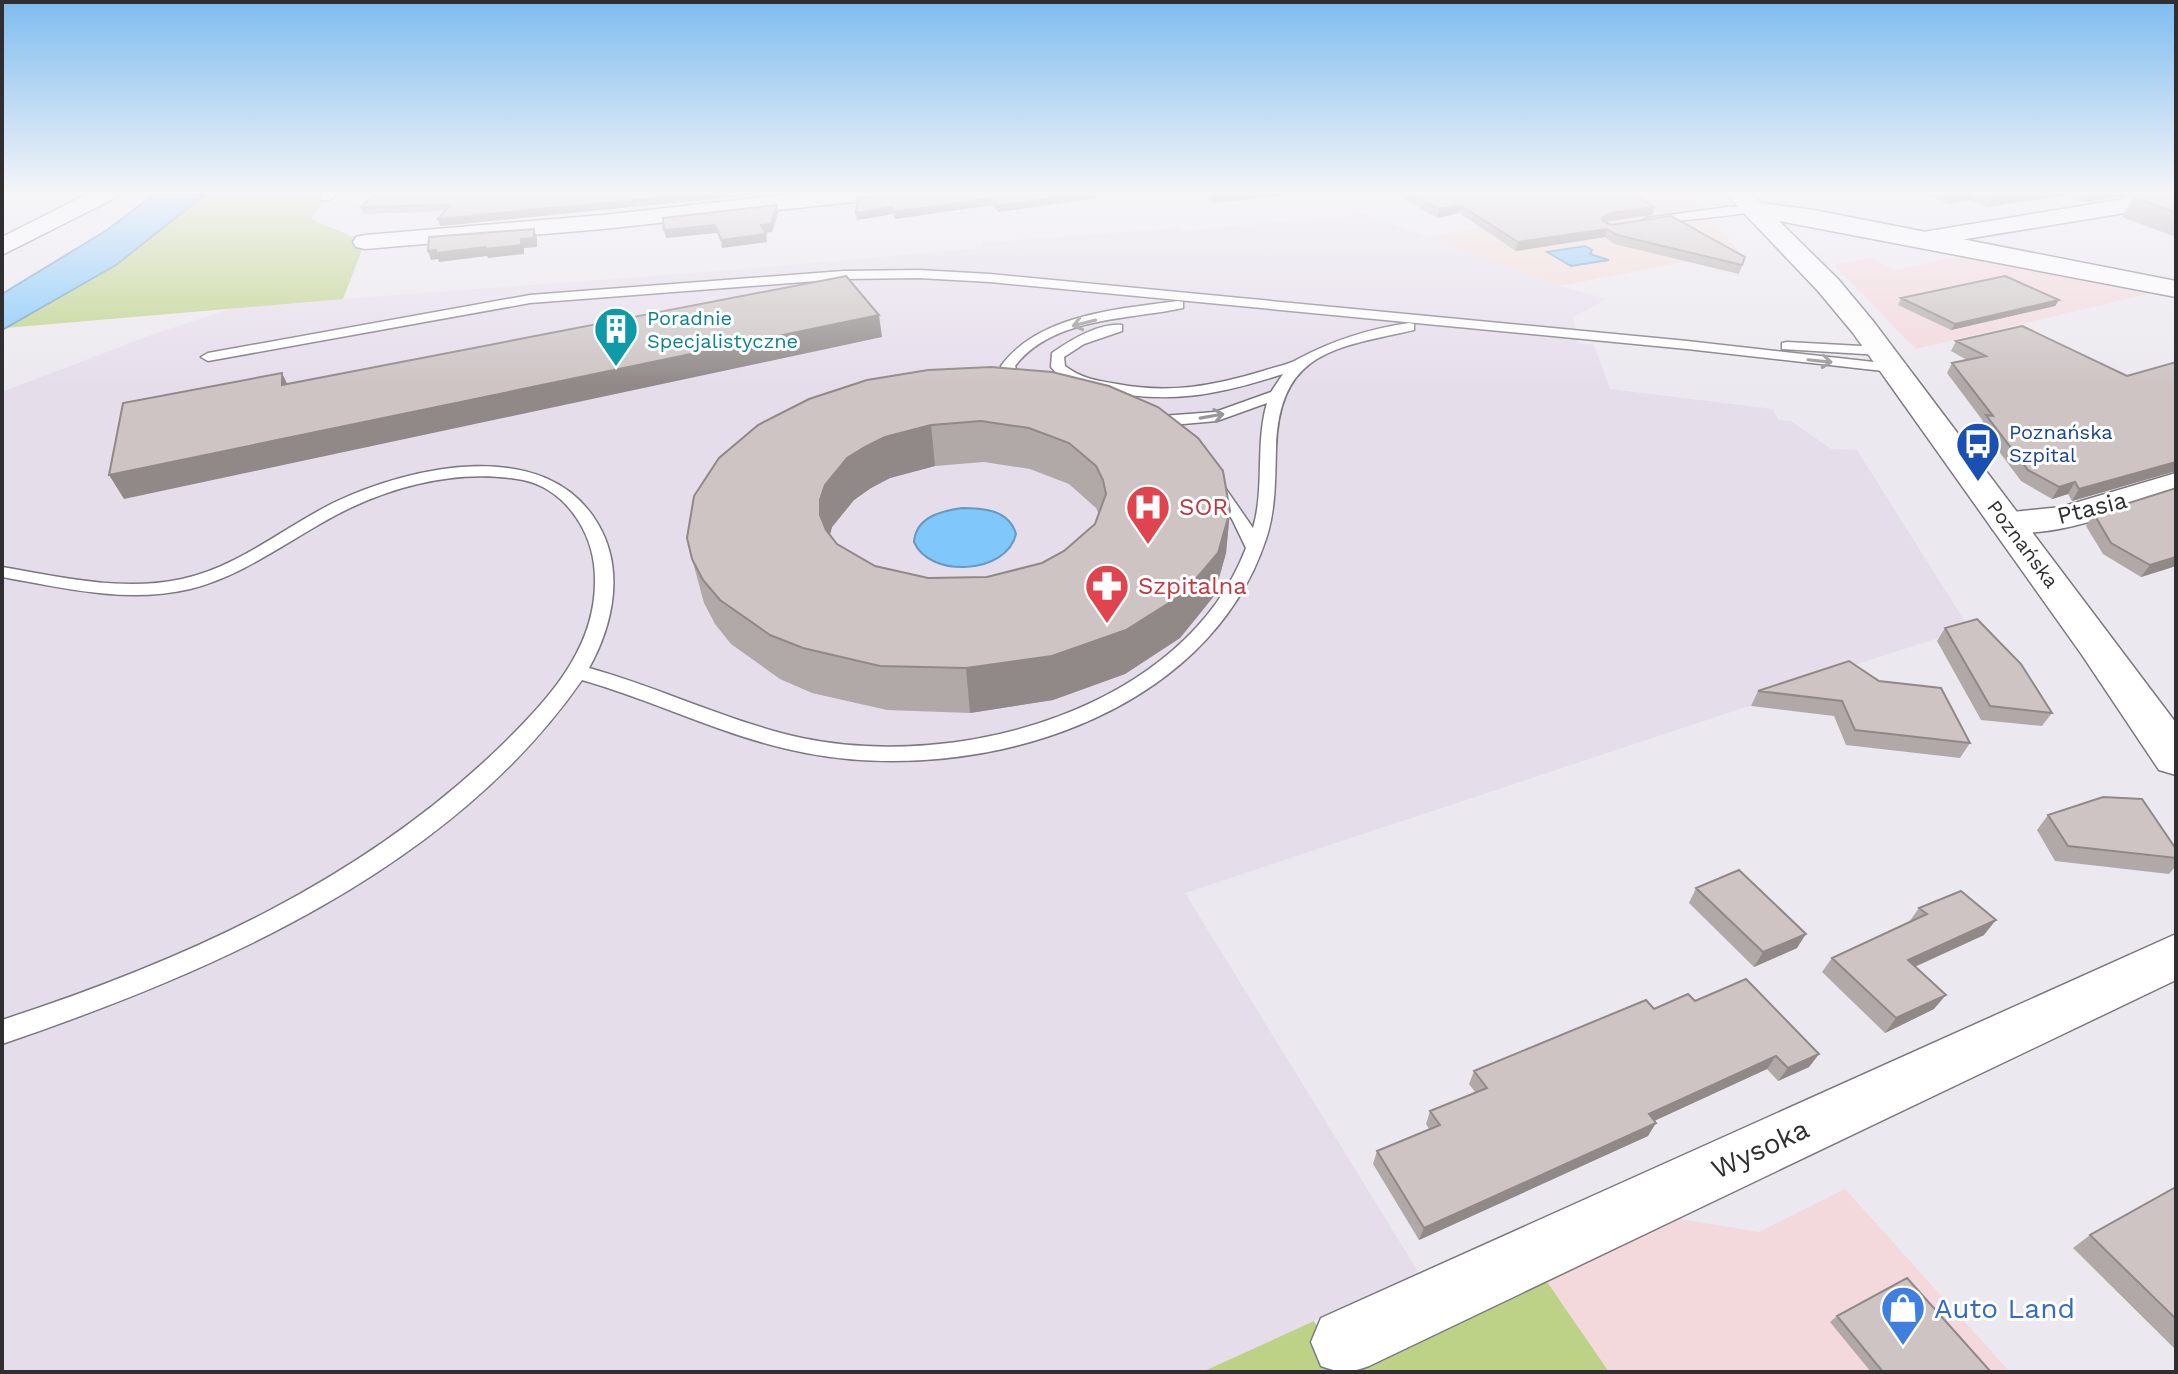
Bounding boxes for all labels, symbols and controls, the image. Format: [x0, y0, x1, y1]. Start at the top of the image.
building icon: Poradnie Specjalistyczne [592, 305, 640, 368]
place label: Poradnie Specjalistyczne [647, 306, 798, 353]
one-way arrow [1072, 316, 1098, 331]
one-way arrow [1806, 354, 1833, 369]
one-way arrow [1199, 408, 1225, 423]
bus stop icon: Poznańska Szpital [1954, 420, 2002, 483]
place label: Poznańska Szpital [2009, 420, 2113, 467]
hospital icon: SOR [1124, 483, 1172, 546]
street label: Ptasia [2054, 486, 2130, 530]
place label: SOR [1179, 493, 1228, 521]
street label: Poznańska [1982, 495, 2064, 593]
pharmacy icon: Szpitalna [1083, 562, 1131, 625]
place label: Szpitalna [1138, 572, 1247, 600]
street label: Wysoka [1706, 1112, 1814, 1186]
shop icon: Auto Land [1879, 1284, 1927, 1347]
place label: Auto Land [1934, 1292, 2075, 1325]

